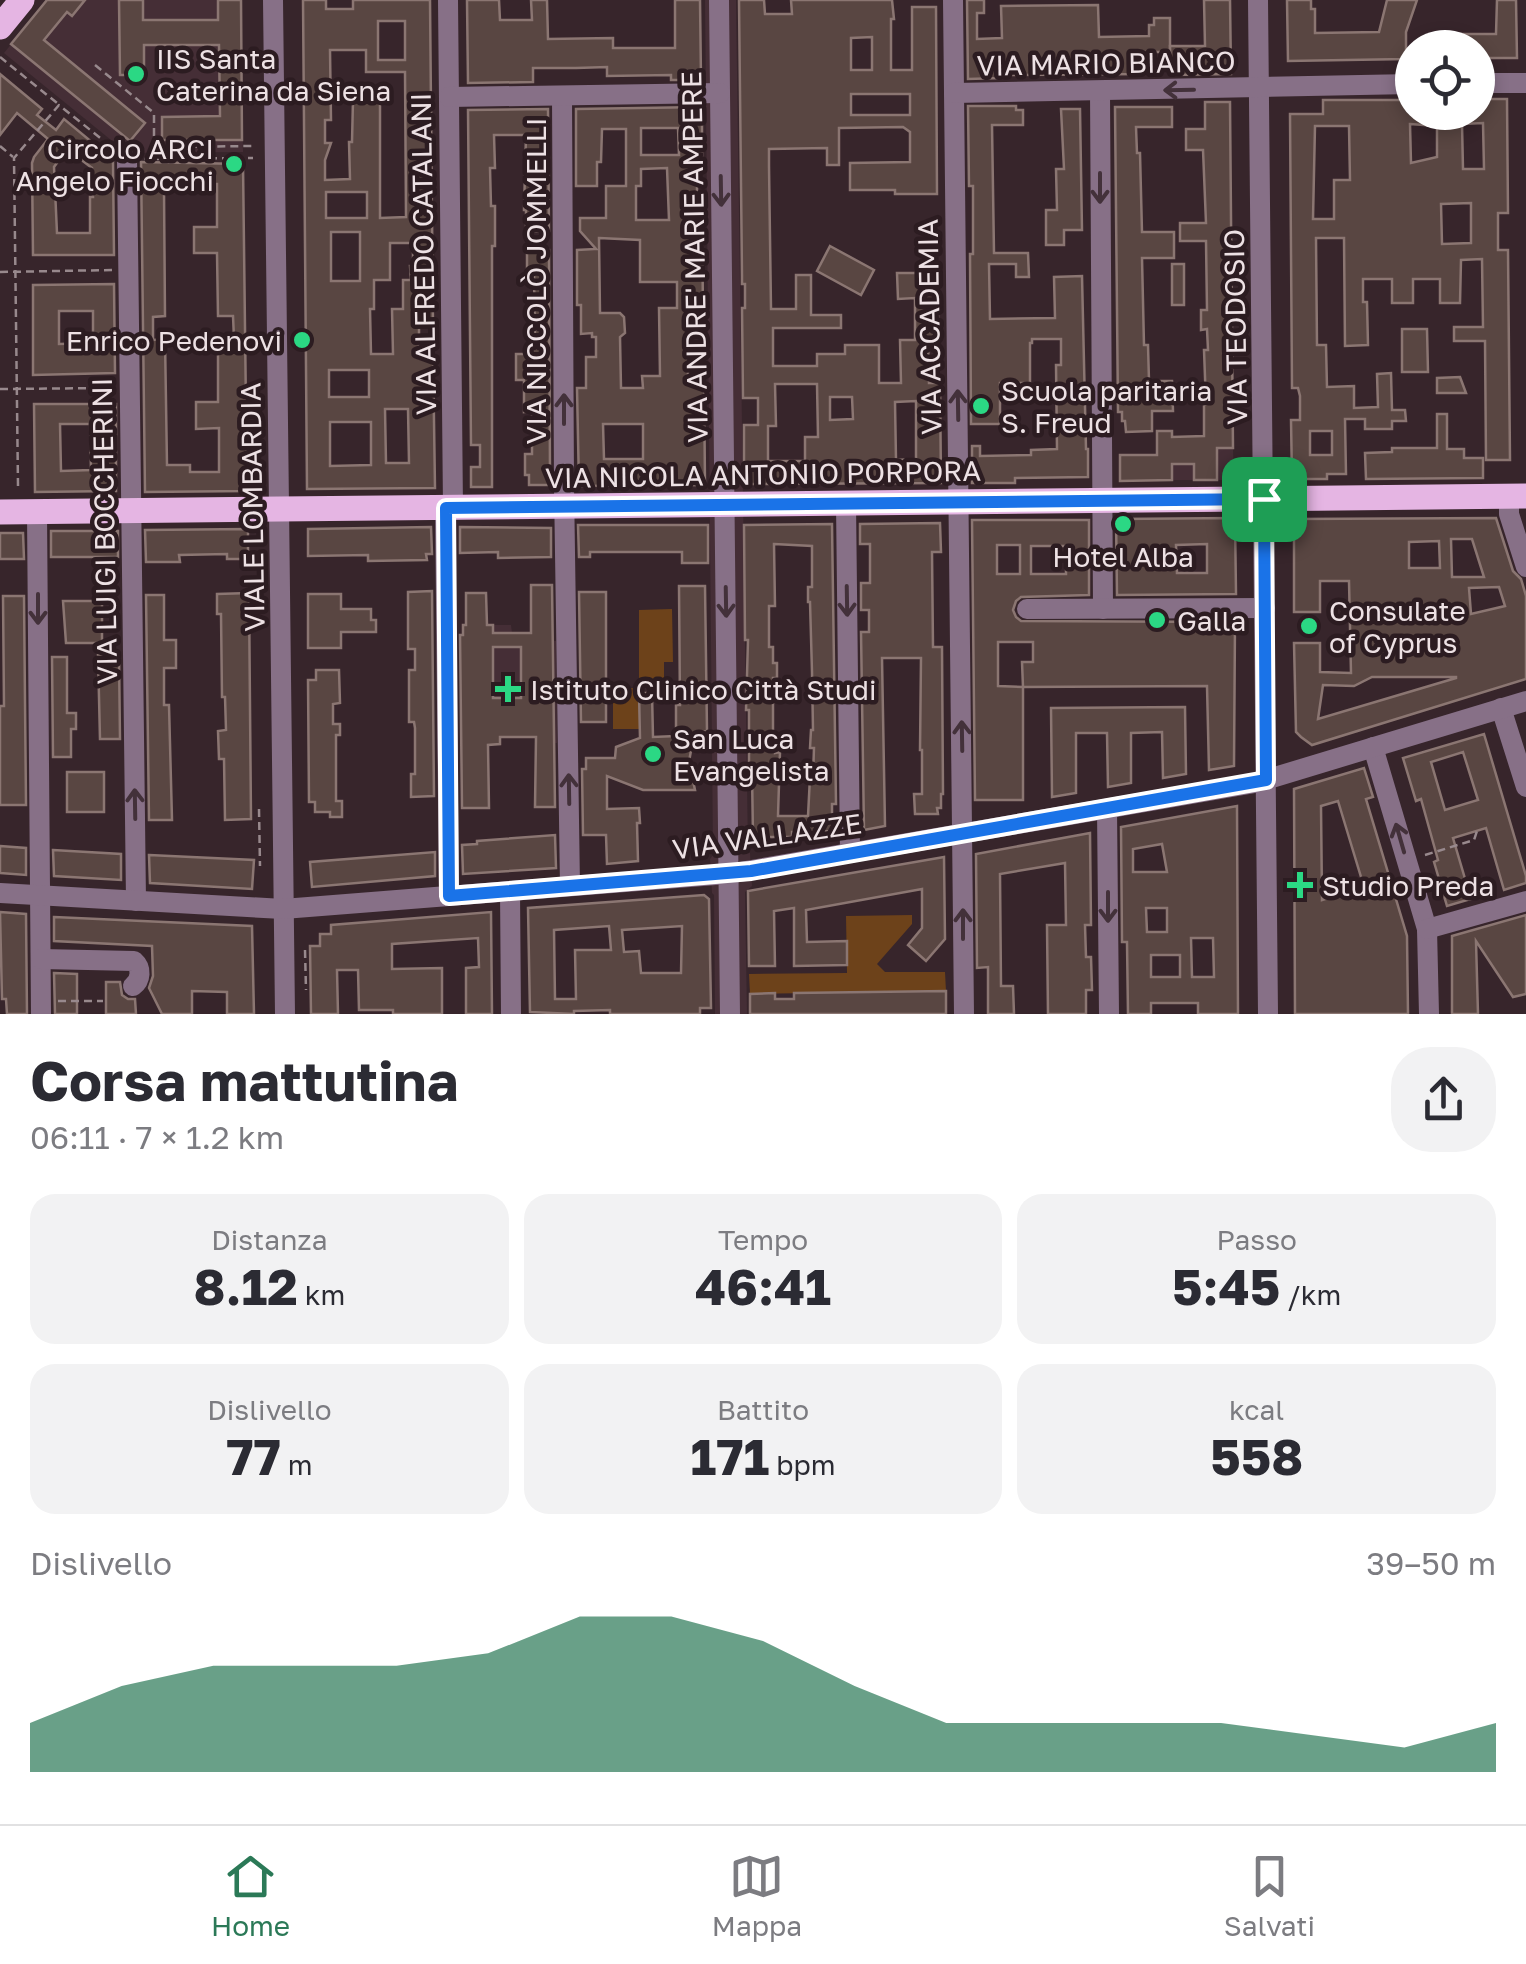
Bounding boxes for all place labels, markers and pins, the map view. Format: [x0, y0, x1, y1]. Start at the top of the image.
place label: IIS Santa Caterina da Siena [156, 42, 391, 107]
marker: IIS Santa Caterina da Siena [125, 63, 147, 85]
place label: Circolo ARCI Angelo Fiocchi [16, 132, 214, 197]
marker: Circolo ARCI Angelo Fiocchi [223, 153, 245, 175]
place label: Enrico Pedenovi [66, 324, 282, 357]
marker: Enrico Pedenovi [291, 329, 313, 351]
place label: Scuola paritaria S. Freud [1001, 374, 1212, 439]
marker: Scuola paritaria S. Freud [970, 395, 992, 417]
pin [1222, 457, 1307, 542]
marker: Hotel Alba [1112, 513, 1134, 535]
place label: Hotel Alba [1052, 540, 1194, 573]
place label: Consulate of Cyprus [1329, 594, 1466, 659]
place label: Galla [1177, 604, 1246, 637]
marker: Galla [1146, 609, 1168, 631]
marker: Consulate of Cyprus [1298, 615, 1320, 637]
place label: Istituto Clinico Città Studi [530, 673, 876, 706]
marker: Istituto Clinico Città Studi [495, 676, 521, 702]
place label: San Luca Evangelista [673, 722, 829, 787]
marker: San Luca Evangelista [642, 743, 664, 765]
place label: Studio Preda [1322, 869, 1494, 902]
marker: Studio Preda [1287, 872, 1313, 898]

